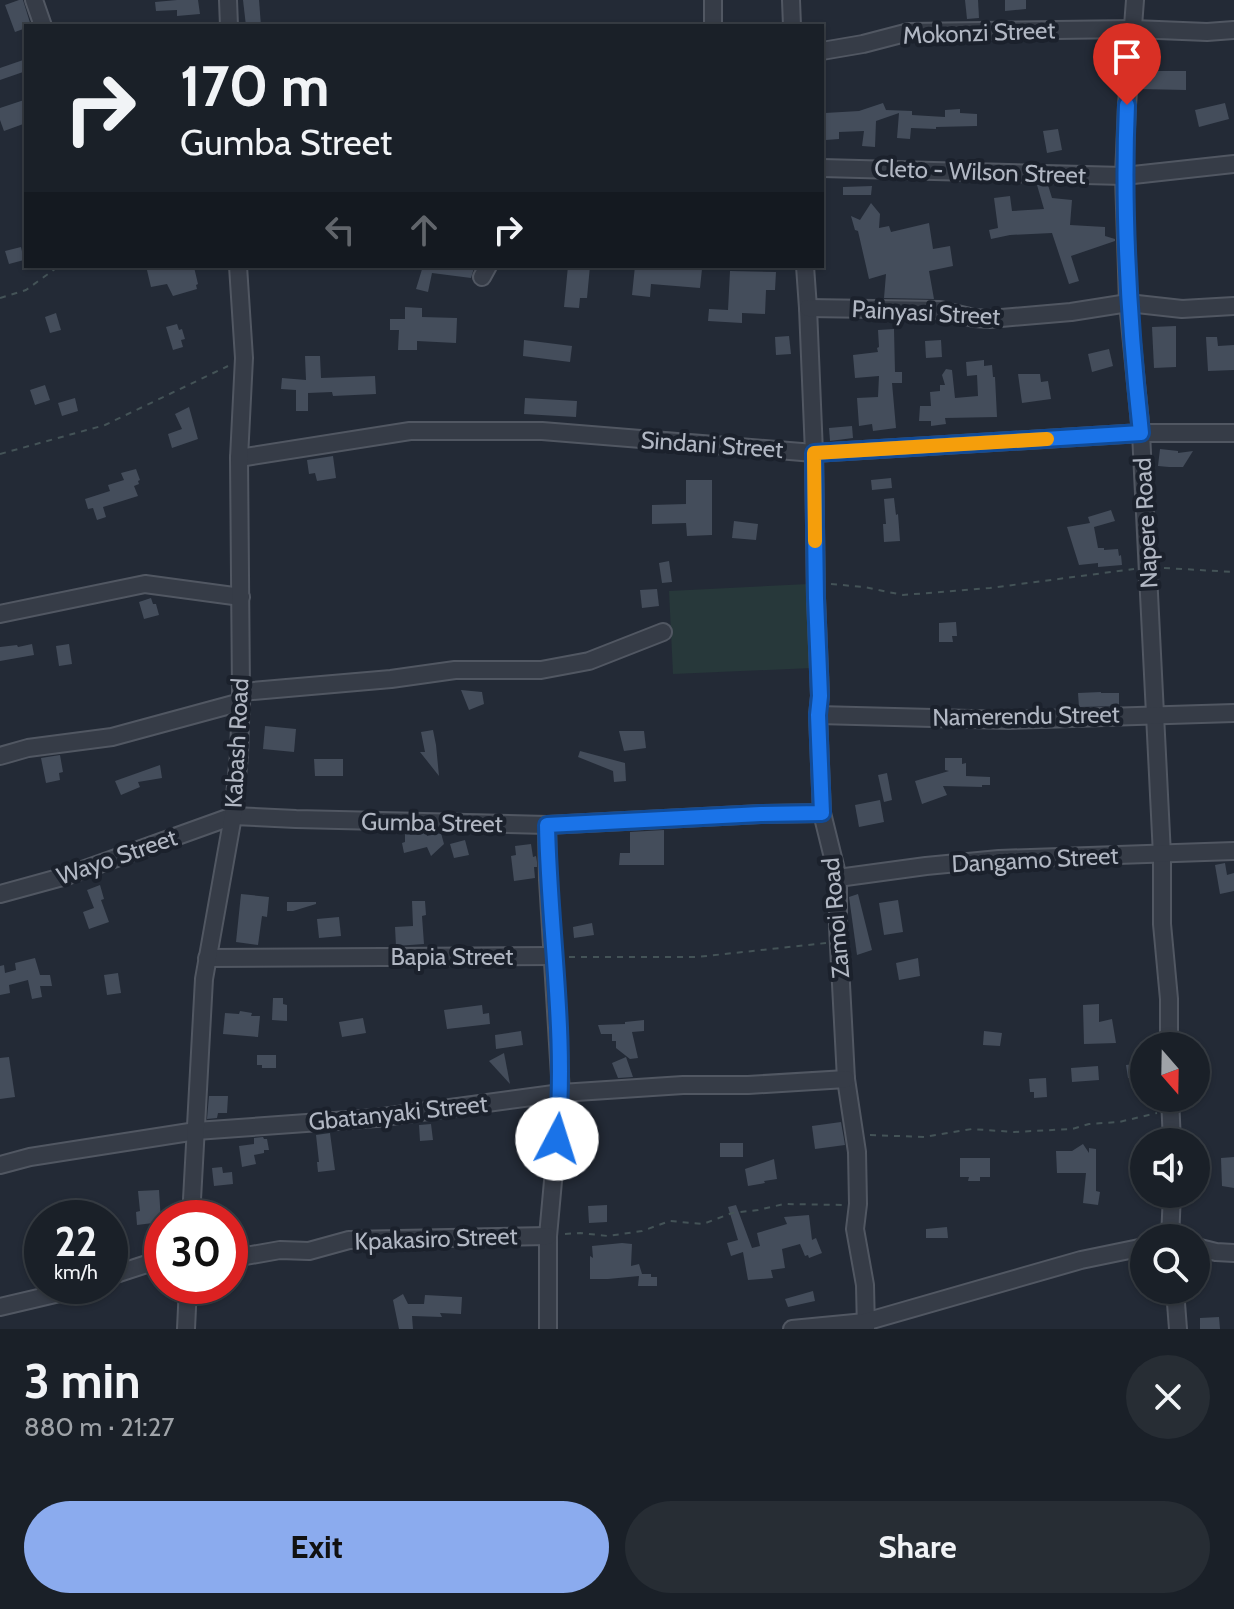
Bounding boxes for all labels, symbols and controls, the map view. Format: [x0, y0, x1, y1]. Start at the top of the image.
street label: Mokonzi Street [902, 15, 1056, 50]
pin [1093, 23, 1161, 105]
icon: arrive [1105, 35, 1149, 79]
text: 170 m [180, 52, 330, 120]
icon: right [48, 56, 152, 160]
text: Gumba Street [180, 120, 392, 164]
street label: Cleto - Wilson Street [874, 153, 1086, 190]
icon: left [318, 208, 362, 252]
icon: ahead [402, 208, 446, 252]
icon: right [486, 208, 530, 252]
street label: Painyasi Street [851, 294, 1001, 331]
street label: Sindani Street [640, 425, 784, 464]
street label: Napere Road [1128, 457, 1163, 589]
street label: Kabash Road [219, 677, 254, 809]
street label: Namerendu Street [932, 699, 1120, 732]
street label: Gumba Street [361, 807, 503, 838]
street label: Wayo Street [53, 822, 181, 891]
street label: Dangamo Street [951, 841, 1119, 878]
street label: Zamoi Road [816, 856, 855, 980]
street label: Bapia Street [391, 942, 513, 971]
north arrow [1130, 1032, 1210, 1112]
map controls [1130, 1032, 1210, 1304]
street label: Gbatanyaki Street [307, 1089, 489, 1136]
position arrow [515, 1097, 599, 1181]
button: sound [1130, 1128, 1210, 1208]
speed limit sign: 30 [144, 1200, 248, 1304]
text: 22 [55, 1217, 97, 1266]
street label: Kpakasiro Street [354, 1221, 518, 1256]
button: search [1130, 1224, 1210, 1304]
text: km/h [54, 1260, 98, 1284]
text: 3 min [24, 1352, 140, 1410]
button: close [1126, 1355, 1210, 1439]
text: 880 m · 21:27 [24, 1411, 174, 1443]
button: Exit [24, 1501, 609, 1593]
button: Share [625, 1501, 1210, 1593]

